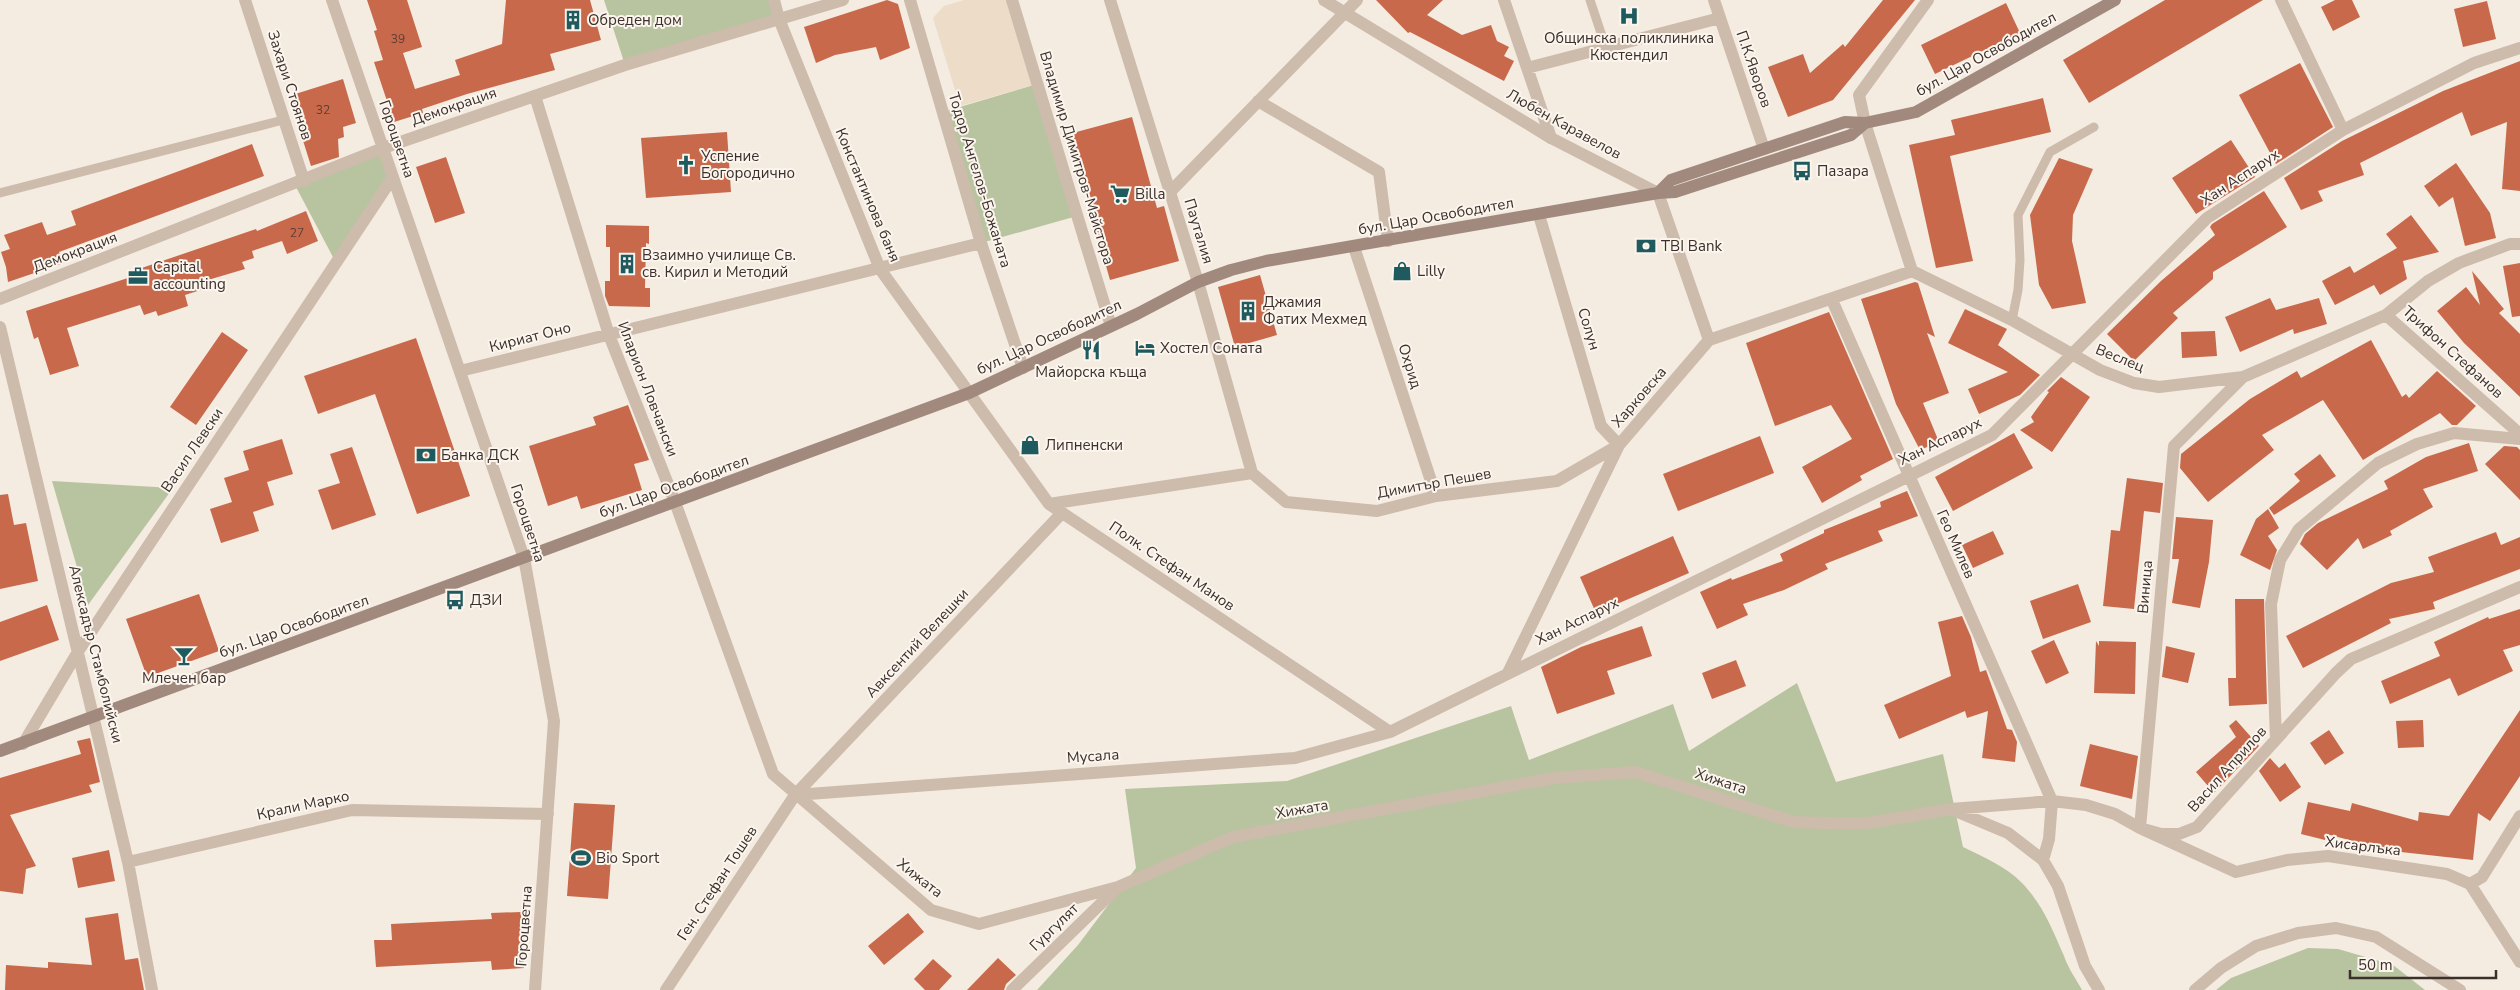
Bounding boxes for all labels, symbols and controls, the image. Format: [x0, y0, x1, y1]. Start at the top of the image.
hospital icon: Общинска поликлиника Кюстендил [1618, 5, 1640, 27]
street label: бул. Цар Освободител [1912, 7, 2060, 101]
building icon: Обреден дом [562, 9, 584, 31]
place label: Обреден дом [588, 10, 682, 30]
street label: Захари Стоянов [263, 28, 317, 142]
place label: Общинска поликлиника Кюстендил [1544, 28, 1714, 65]
street label: П.К.Яворов [1731, 28, 1777, 110]
house number: 39 [391, 31, 405, 47]
street label: Владимир Димитров-Майстора [1035, 49, 1119, 267]
street label: Демокрация [409, 82, 499, 130]
street label: Любен Kаравелов [1503, 84, 1625, 164]
street label: Тодор Ангелов-Божаната [944, 90, 1016, 270]
street label: Гороцветна [374, 97, 420, 181]
house number: 32 [316, 102, 330, 118]
street label: Константинова баня [831, 125, 905, 265]
street label: Хан Аспарух [2197, 144, 2283, 210]
place label: Успение Богородично [700, 146, 795, 183]
church icon: Успение Богородично [675, 154, 697, 176]
bus stop icon: Пазара [1791, 160, 1813, 182]
place label: Пазара [1817, 161, 1869, 181]
supermarket icon: Billa [1109, 183, 1131, 205]
place label: Billa [1135, 184, 1165, 204]
street label: бул. Цар Освободител [1357, 192, 1515, 240]
street label: Пауталия [1180, 196, 1218, 266]
house number: 27 [290, 225, 304, 241]
street label: Демокрация [30, 227, 120, 277]
bank icon: TBI Bank [1635, 235, 1657, 257]
place label: TBI Bank [1661, 236, 1722, 256]
place label: Взаимно училище Св. св. Кирил и Методий [642, 245, 796, 282]
building icon: Взаимно училище Св. св. Кирил и Методий [616, 253, 638, 275]
place label: Capital accounting [153, 257, 226, 294]
shop icon: Lilly [1391, 260, 1413, 282]
place label: Lilly [1417, 261, 1445, 281]
office icon: Capital accounting [127, 265, 149, 287]
place label: Джамия Фатих Мехмед [1263, 292, 1367, 329]
street label: бул. Цар Освободител [973, 295, 1125, 379]
building icon: Джамия Фатих Мехмед [1237, 300, 1259, 322]
street label: Трифон Стефанов [2398, 301, 2508, 403]
street label: Солун [1573, 305, 1605, 353]
street label: Кириат Оно [487, 317, 573, 357]
street label: Иларион Ловчански [613, 318, 683, 460]
hotel icon: Хостел Соната [1134, 337, 1156, 359]
place label: Хостел Соната [1160, 338, 1263, 358]
restaurant icon: Майорска къща [1080, 339, 1102, 361]
street label: Веслец [2093, 339, 2147, 377]
street label: Охрид [1393, 341, 1427, 391]
place label: Майорска къща [1035, 362, 1147, 382]
street label: Харковска [1607, 362, 1671, 432]
street label: Васил Левски [156, 404, 228, 496]
street label: Хан Аспарух [1895, 412, 1985, 470]
shop icon: Липненски [1019, 434, 1041, 456]
place label: Липненски [1045, 435, 1123, 455]
bank icon: Банка ДСК [415, 444, 437, 466]
place label: Банка ДСК [441, 445, 519, 465]
street label: бул. Цар Освободител [596, 450, 752, 522]
street label: Димитър Пешев [1375, 463, 1493, 503]
street label: Гороцветна [506, 481, 550, 565]
street label: Гео Милев [1932, 506, 1980, 582]
street label: Полк. Стефан Манов [1105, 516, 1239, 616]
street label: Виница [2133, 559, 2157, 615]
street label: Алексадър Стамболийски [64, 563, 128, 745]
street label: Авксентий Велешки [861, 584, 973, 702]
bus stop icon: ДЗИ [444, 589, 466, 611]
street label: бул. Цар Освободител [216, 590, 372, 662]
place label: ДЗИ [470, 590, 502, 610]
street label: Хан Аспарух [1532, 592, 1622, 650]
bar icon: Млечен бар [173, 645, 195, 667]
place label: Млечен бар [142, 668, 226, 688]
street label: Васил Априлов [2183, 722, 2271, 816]
street label: Мусала [1066, 744, 1120, 768]
street label: Хижата [1693, 763, 1749, 799]
street label: Крали Марко [255, 785, 351, 825]
street label: Хижата [1274, 795, 1330, 823]
street label: Ген. Стефан Тошев [672, 822, 762, 944]
street label: Хисарлъка [2324, 831, 2402, 861]
sports icon: Bio Sport [570, 847, 592, 869]
place label: Bio Sport [596, 848, 660, 868]
street label: Хижата [893, 854, 947, 902]
street label: Гороцветна [511, 885, 537, 967]
street label: Гургулят [1025, 898, 1083, 955]
scale bar [2350, 948, 2496, 980]
text: 50 m [2358, 955, 2393, 975]

